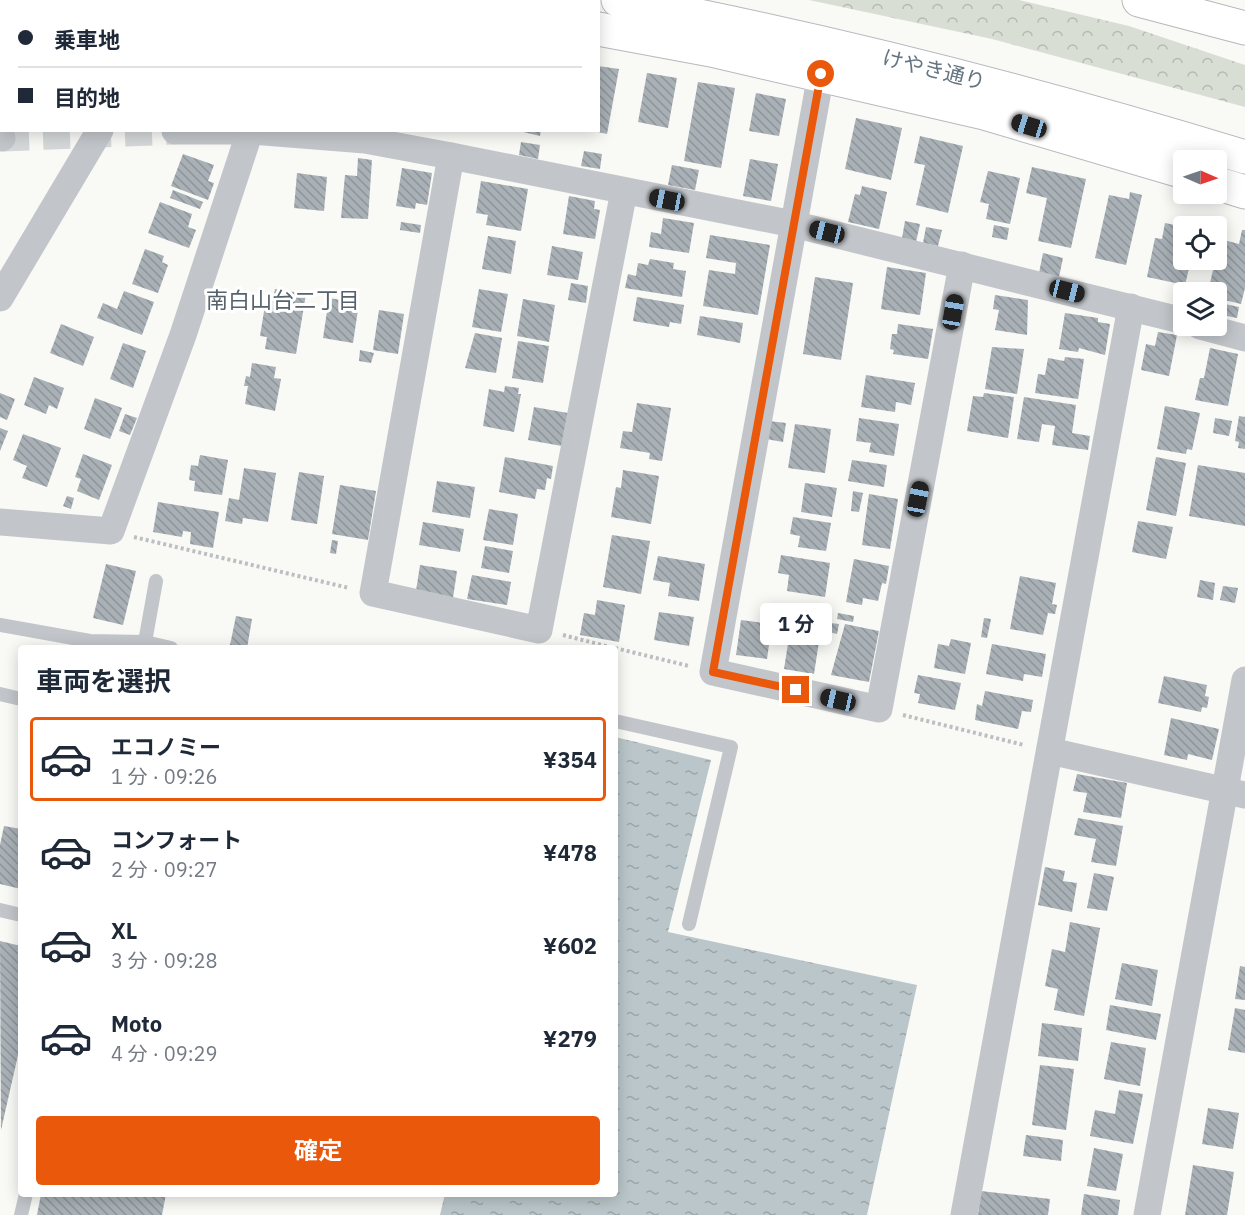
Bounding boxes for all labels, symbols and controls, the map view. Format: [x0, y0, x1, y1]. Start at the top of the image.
text: 乗車地 [54, 25, 120, 54]
street label: けやき通り [880, 43, 988, 95]
route start [807, 60, 834, 87]
text: 目的地 [54, 83, 120, 112]
car [1009, 112, 1049, 140]
north arrow [1173, 150, 1227, 204]
map controls [1173, 150, 1227, 336]
car [648, 188, 686, 212]
button: locate [1173, 216, 1227, 270]
car [807, 219, 847, 245]
car [1047, 278, 1087, 304]
button: layers [1173, 282, 1227, 336]
district label: 南白山台二丁目 [206, 285, 360, 314]
car [941, 293, 965, 331]
car [906, 480, 930, 518]
callout: 1 分 [760, 603, 832, 645]
text: 1 分 [778, 610, 814, 637]
text: 車両を選択 [36, 663, 171, 698]
route end [782, 676, 809, 703]
car [818, 687, 858, 713]
icon: car [39, 732, 93, 786]
text: エコノミー [111, 732, 221, 761]
text: ¥354 [543, 745, 597, 774]
text: 1 分 · 09:26 [111, 763, 218, 790]
icon: car [39, 825, 93, 879]
text: コンフォート [111, 825, 242, 854]
text: ¥478 [543, 838, 597, 867]
text: 2 分 · 09:27 [111, 856, 218, 883]
text: XL [111, 916, 137, 945]
icon: car [39, 918, 93, 972]
text: ¥602 [543, 931, 597, 960]
text: 3 分 · 09:28 [111, 947, 218, 974]
text: Moto [111, 1009, 162, 1038]
icon: car [39, 1011, 93, 1065]
text: ¥279 [543, 1024, 597, 1053]
text: 4 分 · 09:29 [111, 1040, 218, 1067]
button: 確定 [36, 1116, 600, 1185]

